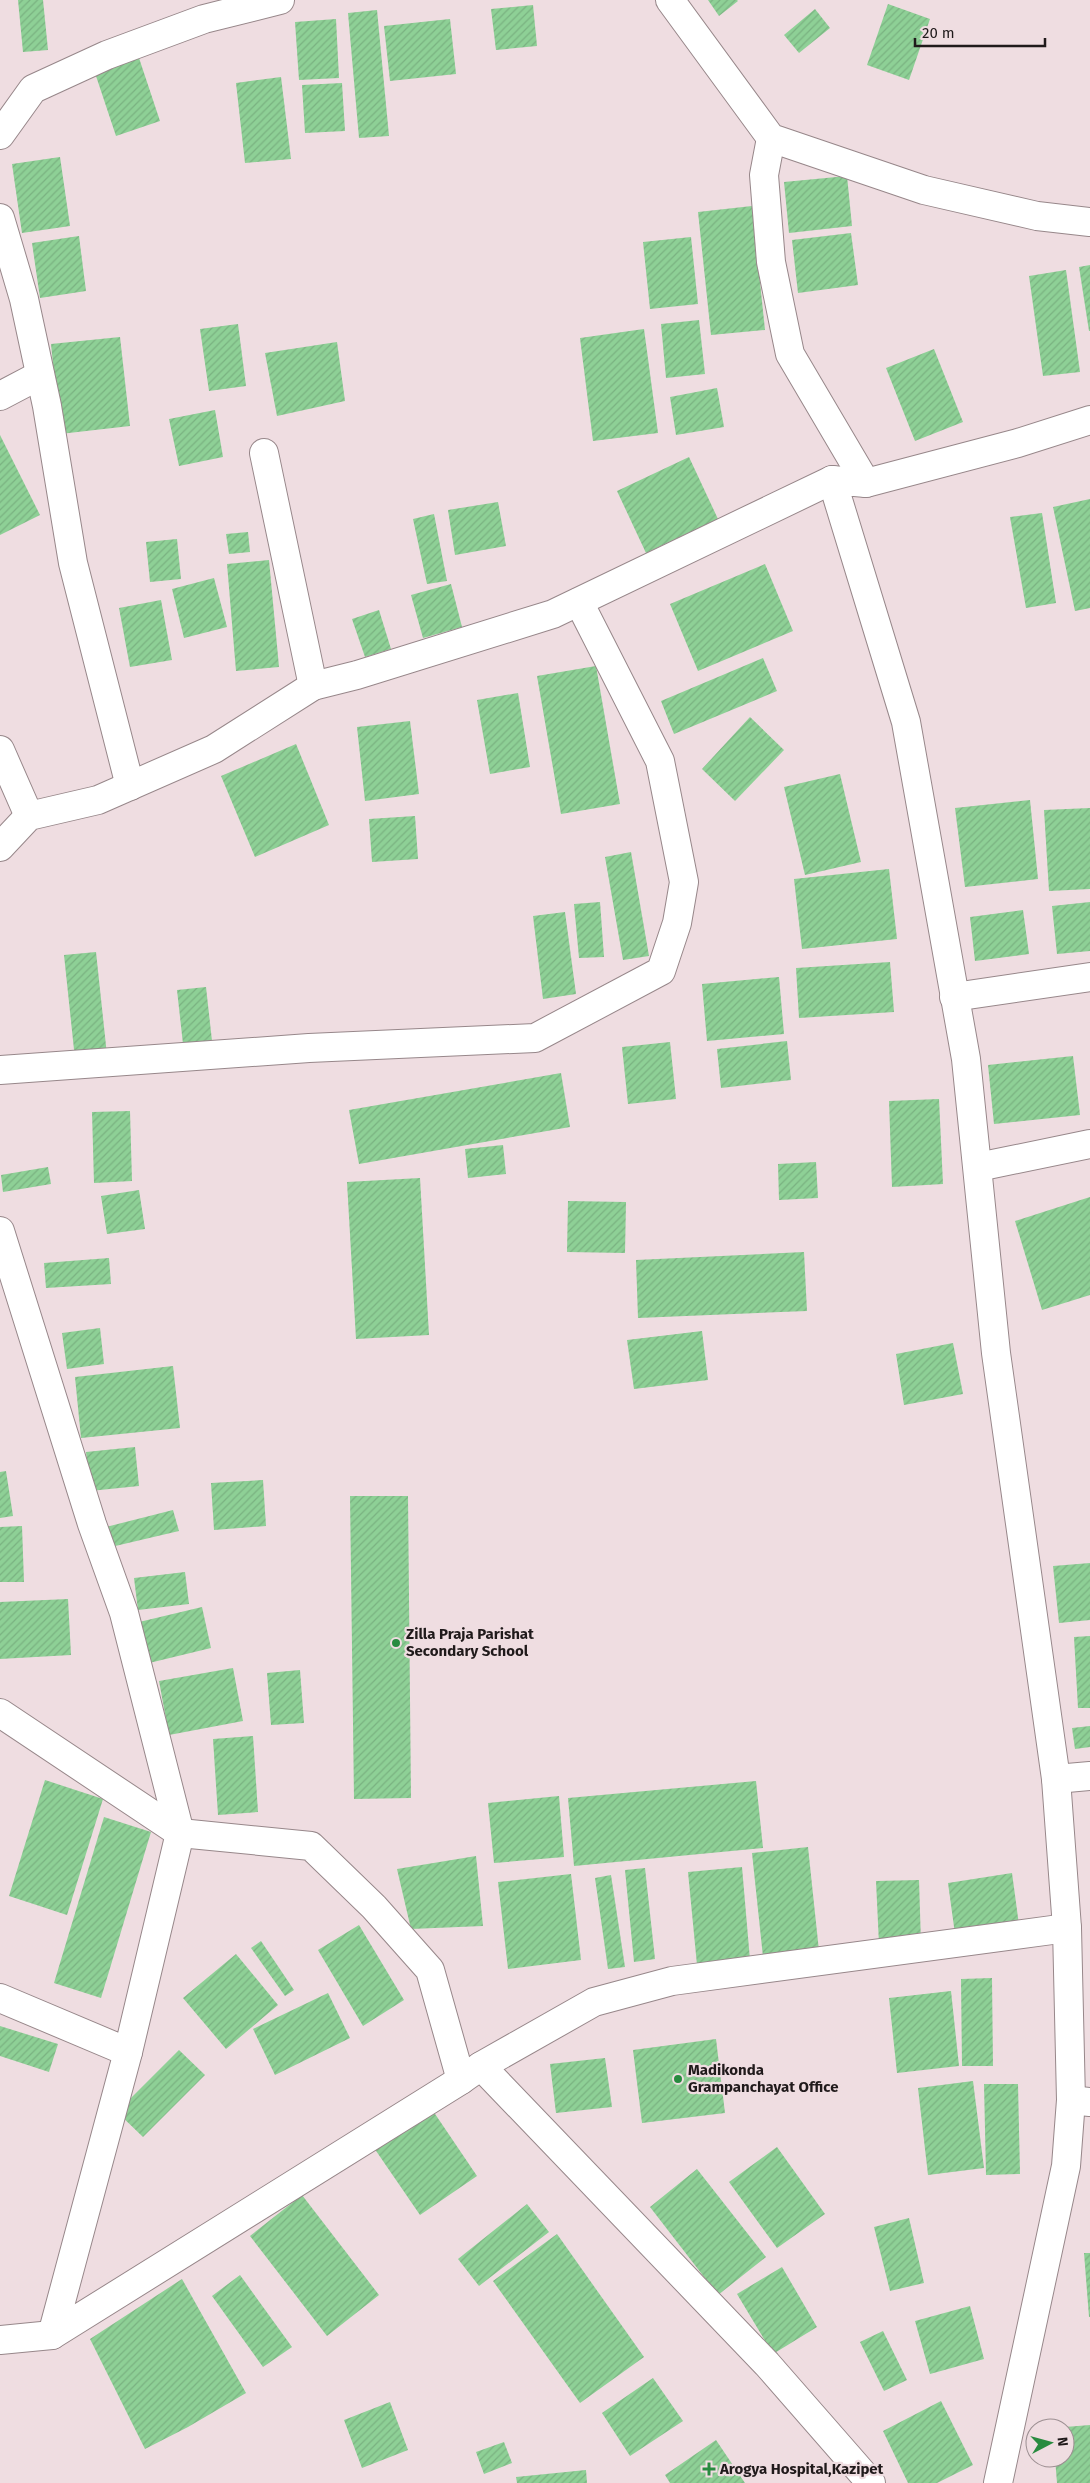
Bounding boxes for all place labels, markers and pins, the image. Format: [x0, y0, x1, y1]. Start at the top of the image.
place label: Zilla Praja Parishat Secondary School [406, 1625, 534, 1660]
marker: Zilla Praja Parishat Secondary School [390, 1637, 402, 1649]
place label: Madikonda Grampanchayat Office [688, 2061, 838, 2096]
marker: Madikonda Grampanchayat Office [672, 2073, 684, 2085]
place label: Arogya Hospital,Kazipet [719, 2460, 884, 2478]
marker: Arogya Hospital,Kazipet [702, 2462, 716, 2476]

